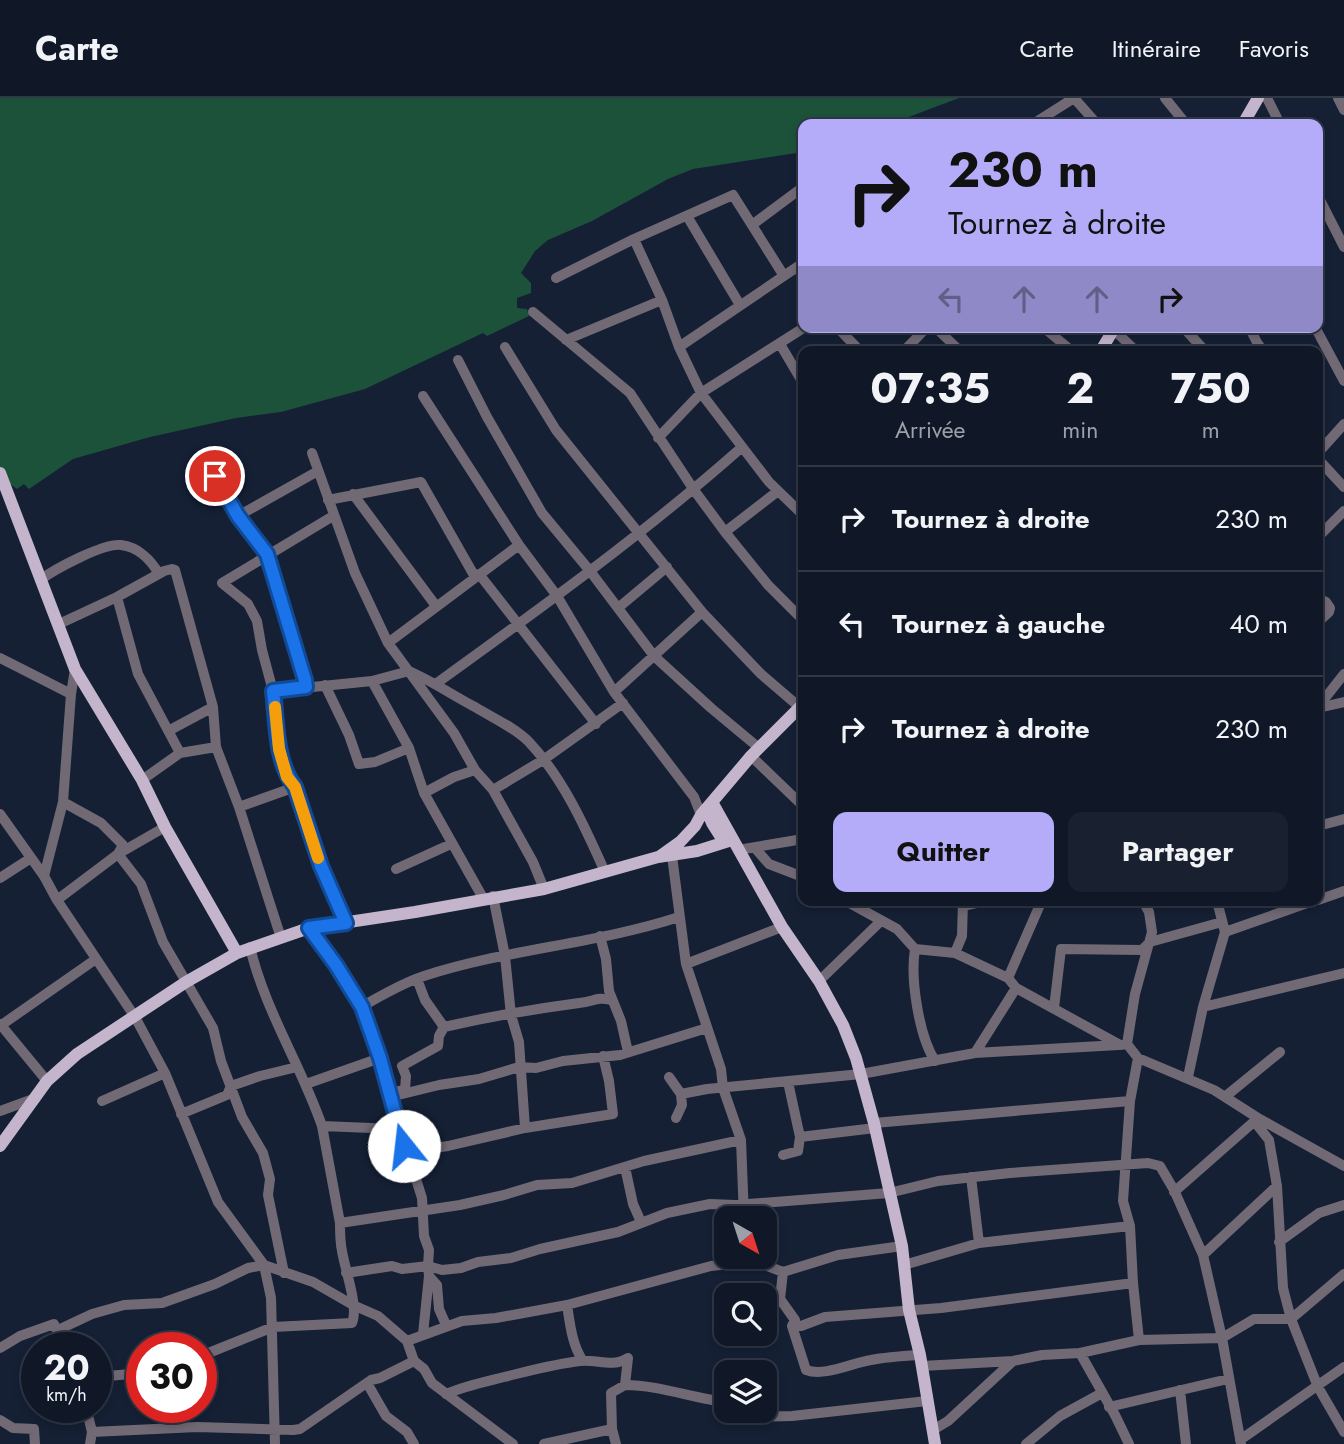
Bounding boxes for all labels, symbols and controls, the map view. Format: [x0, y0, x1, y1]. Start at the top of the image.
text: Carte [35, 25, 119, 72]
text: Carte [1019, 31, 1074, 66]
text: Itinéraire [1112, 31, 1201, 66]
text: Favoris [1239, 31, 1309, 66]
text: 230 m [948, 135, 1098, 205]
icon: right [833, 147, 924, 238]
text: Tournez à droite [948, 200, 1166, 246]
icon: left [932, 280, 970, 318]
icon: ahead [1005, 280, 1043, 318]
icon: ahead [1078, 280, 1116, 318]
icon: right [1151, 280, 1189, 318]
text: 07:35 [870, 358, 990, 419]
text: 2 [1067, 358, 1094, 419]
text: 750 [1171, 358, 1251, 419]
text: Arrivée [895, 413, 965, 447]
text: min [1062, 413, 1098, 447]
text: m [1202, 413, 1220, 447]
pin [185, 446, 245, 506]
icon: arrive [196, 457, 234, 495]
icon: right [833, 500, 871, 538]
text: Tournez à droite [892, 500, 1090, 538]
text: 230 m [1215, 500, 1288, 538]
icon: left [833, 605, 871, 643]
text: Tournez à gauche [892, 605, 1105, 643]
text: 40 m [1229, 605, 1288, 643]
icon: right [833, 710, 871, 748]
text: Tournez à droite [892, 710, 1090, 748]
text: 230 m [1215, 710, 1288, 748]
button: Quitter [833, 812, 1054, 892]
button: Partager [1068, 812, 1288, 892]
position arrow [367, 1109, 441, 1183]
north arrow [714, 1206, 777, 1269]
map controls [714, 1206, 777, 1423]
button: search [714, 1283, 777, 1346]
speed limit sign: 30 [126, 1332, 217, 1423]
text: 20 [43, 1343, 90, 1393]
button: layers [714, 1360, 777, 1423]
text: km/h [46, 1382, 87, 1408]

